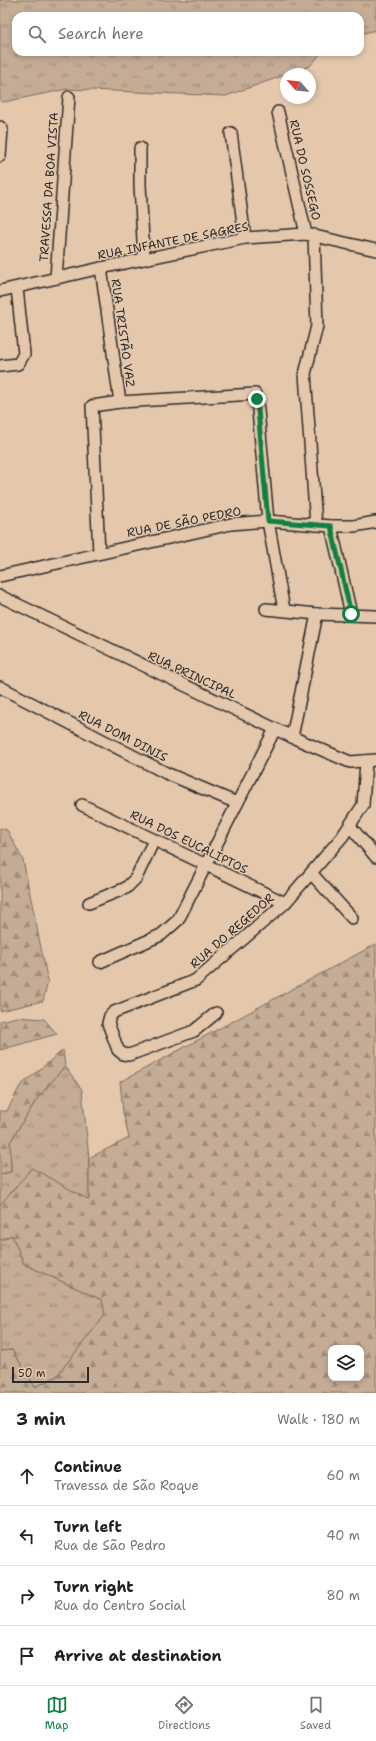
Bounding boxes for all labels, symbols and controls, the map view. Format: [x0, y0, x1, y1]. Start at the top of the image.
search box [12, 12, 364, 56]
icon: search [26, 23, 48, 45]
text: Search here [58, 24, 144, 44]
north arrow [280, 68, 316, 104]
street label: TRAVESSA DA BOA VISTA [36, 112, 62, 262]
street label: RUA DO SOSSEGO [286, 118, 324, 222]
street label: RUA INFANTE DE SAGRES [96, 218, 250, 263]
street label: RUA TRISTÃO VAZ [107, 278, 139, 388]
route end [248, 390, 266, 408]
street label: RUA DE SÃO PEDRO [126, 503, 242, 541]
route start [342, 605, 360, 623]
street label: RUA PRINCIPAL [145, 647, 239, 703]
street label: RUA DOM DINIS [76, 707, 171, 766]
street label: RUA DOS EUCALIPTOS [128, 807, 251, 878]
street label: RUA DO REGEDOR [187, 890, 277, 972]
map controls [328, 1345, 364, 1381]
button: layers [328, 1345, 364, 1381]
scale bar [12, 1365, 89, 1384]
text: 50 m [18, 1366, 46, 1381]
text: 3 min [16, 1408, 66, 1430]
text: Walk · 180 m [277, 1411, 360, 1428]
text: Continue [54, 1457, 122, 1477]
icon: ahead [16, 1465, 38, 1487]
text: 60 m [327, 1467, 360, 1484]
text: Travessa de São Roque [54, 1477, 199, 1494]
text: Turn left [54, 1517, 122, 1537]
icon: left [16, 1525, 38, 1547]
text: 40 m [326, 1527, 360, 1544]
text: Rua de São Pedro [54, 1537, 166, 1554]
text: Turn right [54, 1577, 134, 1597]
icon: right [16, 1585, 38, 1607]
text: 80 m [326, 1587, 360, 1604]
text: Rua do Centro Social [54, 1597, 186, 1614]
icon: arrive [16, 1645, 38, 1667]
text: Arrive at destination [54, 1646, 222, 1666]
tab: Map [45, 1694, 68, 1733]
tab: Directions [158, 1694, 210, 1733]
tab: Saved [300, 1694, 331, 1733]

